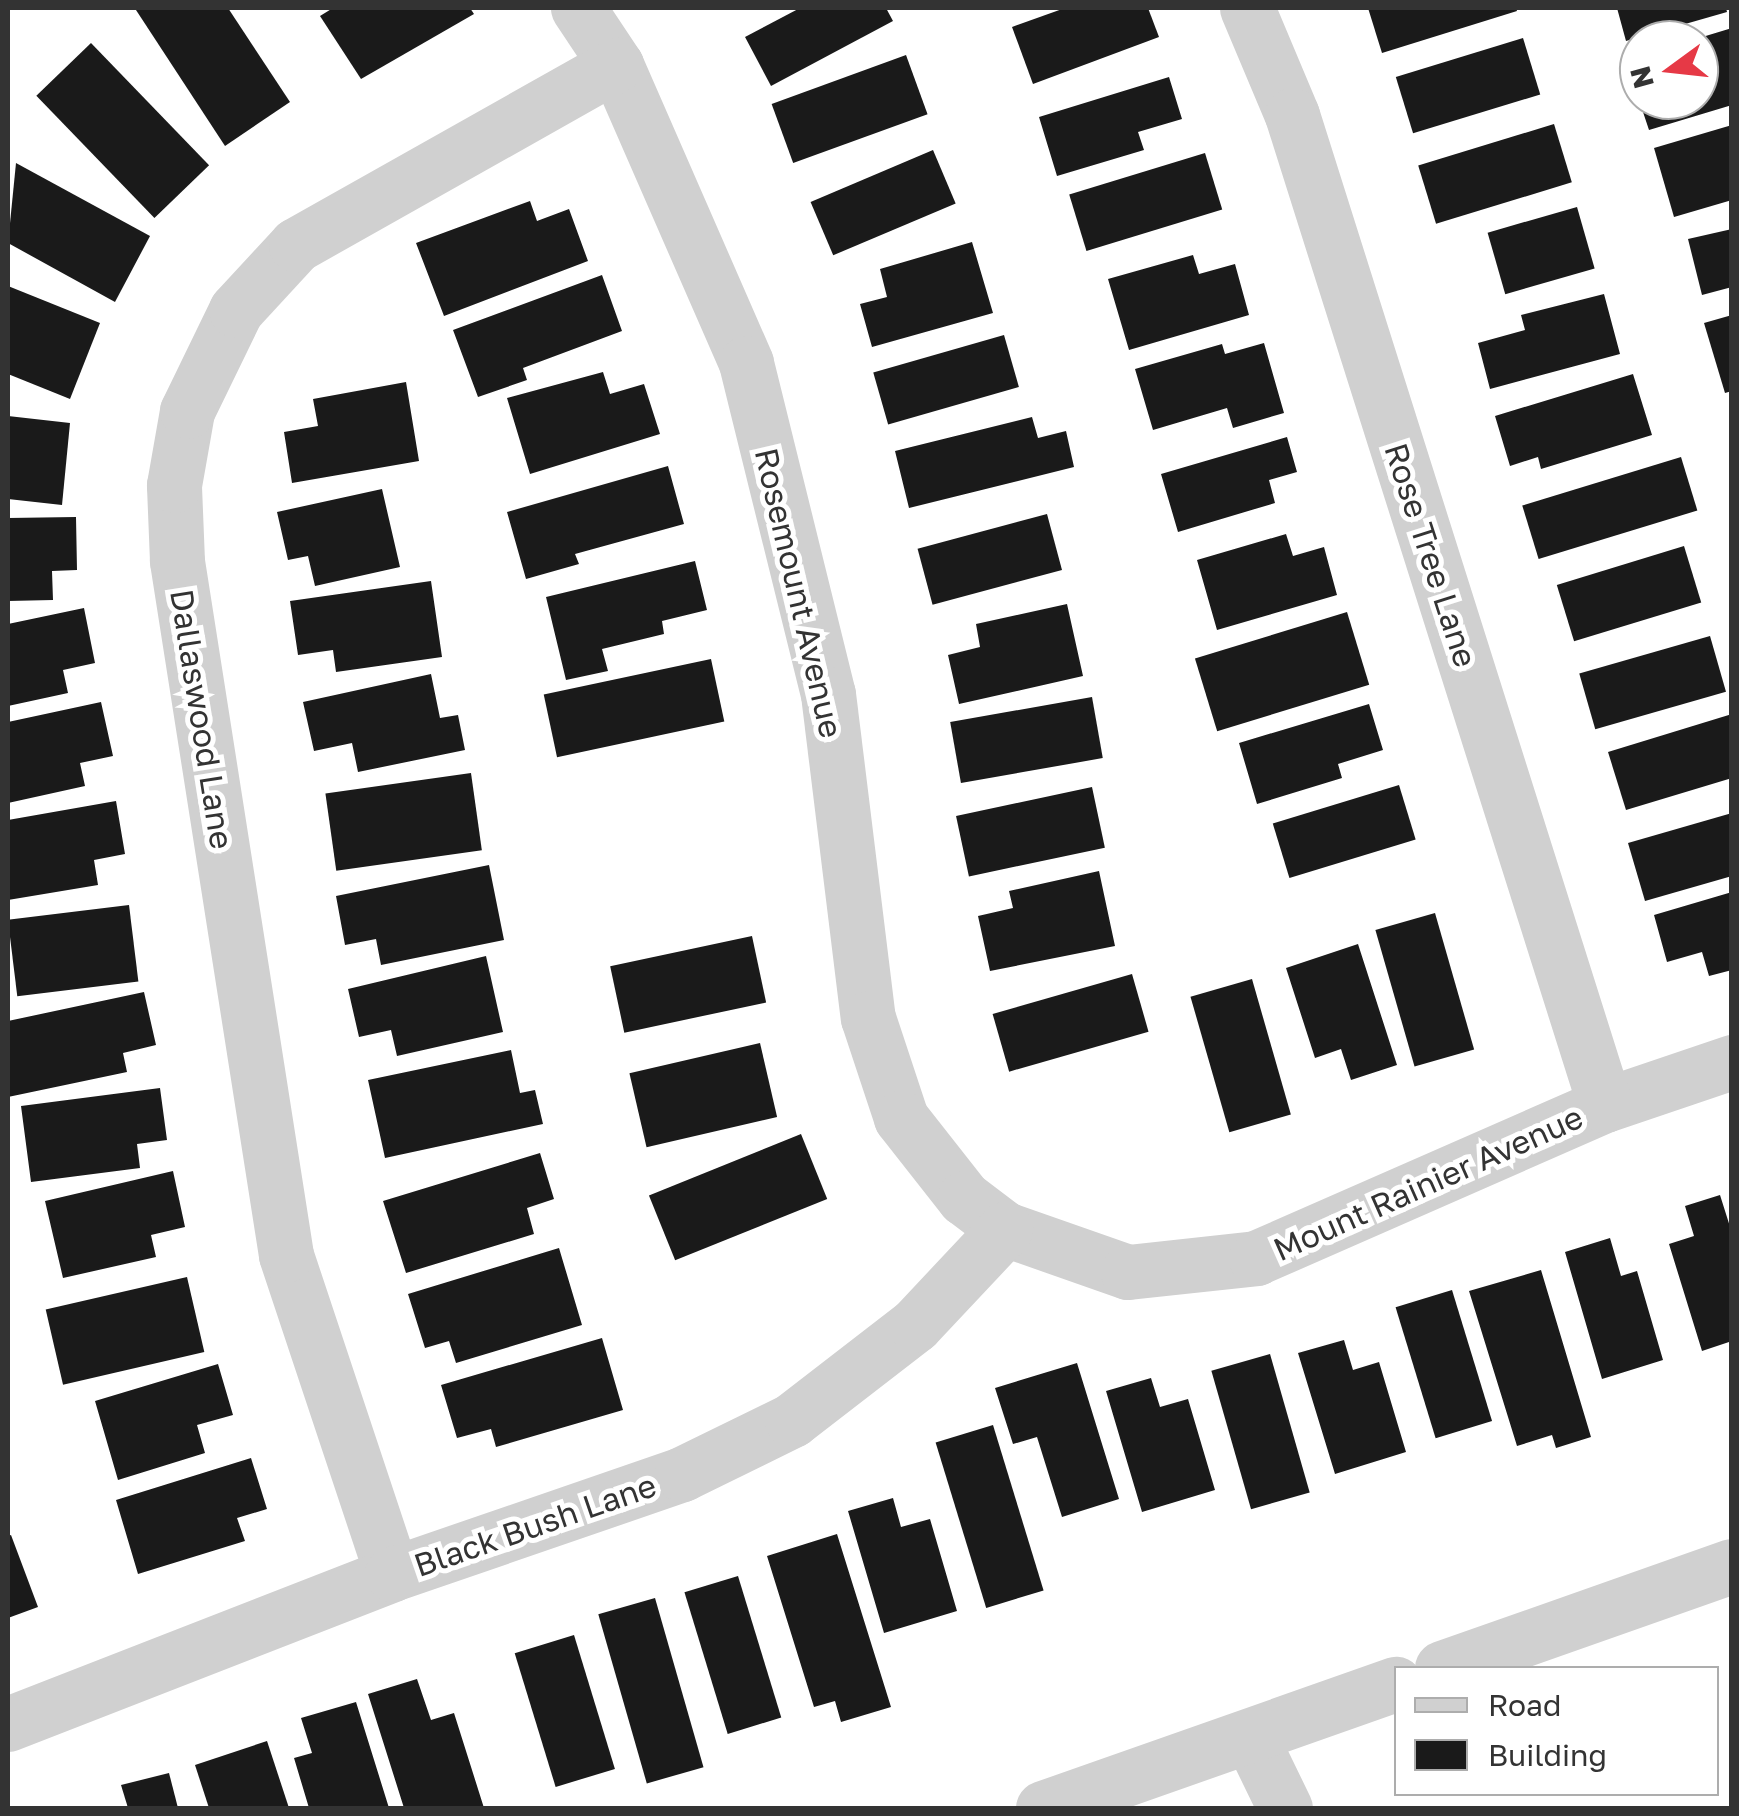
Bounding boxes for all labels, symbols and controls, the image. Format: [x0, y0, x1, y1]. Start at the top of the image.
north arrow [1619, 20, 1719, 120]
text: N [1623, 63, 1660, 92]
street label: Rose Tree Lane [1377, 438, 1485, 672]
street label: Rosemount Avenue [747, 444, 851, 742]
street label: Dallaswood Lane [162, 586, 242, 852]
street label: Mount Rainier Avenue [1267, 1097, 1589, 1269]
street label: Black Bush Lane [409, 1466, 661, 1584]
legend [1394, 1666, 1719, 1796]
text: Road [1488, 1687, 1562, 1723]
text: Building [1488, 1737, 1607, 1773]

